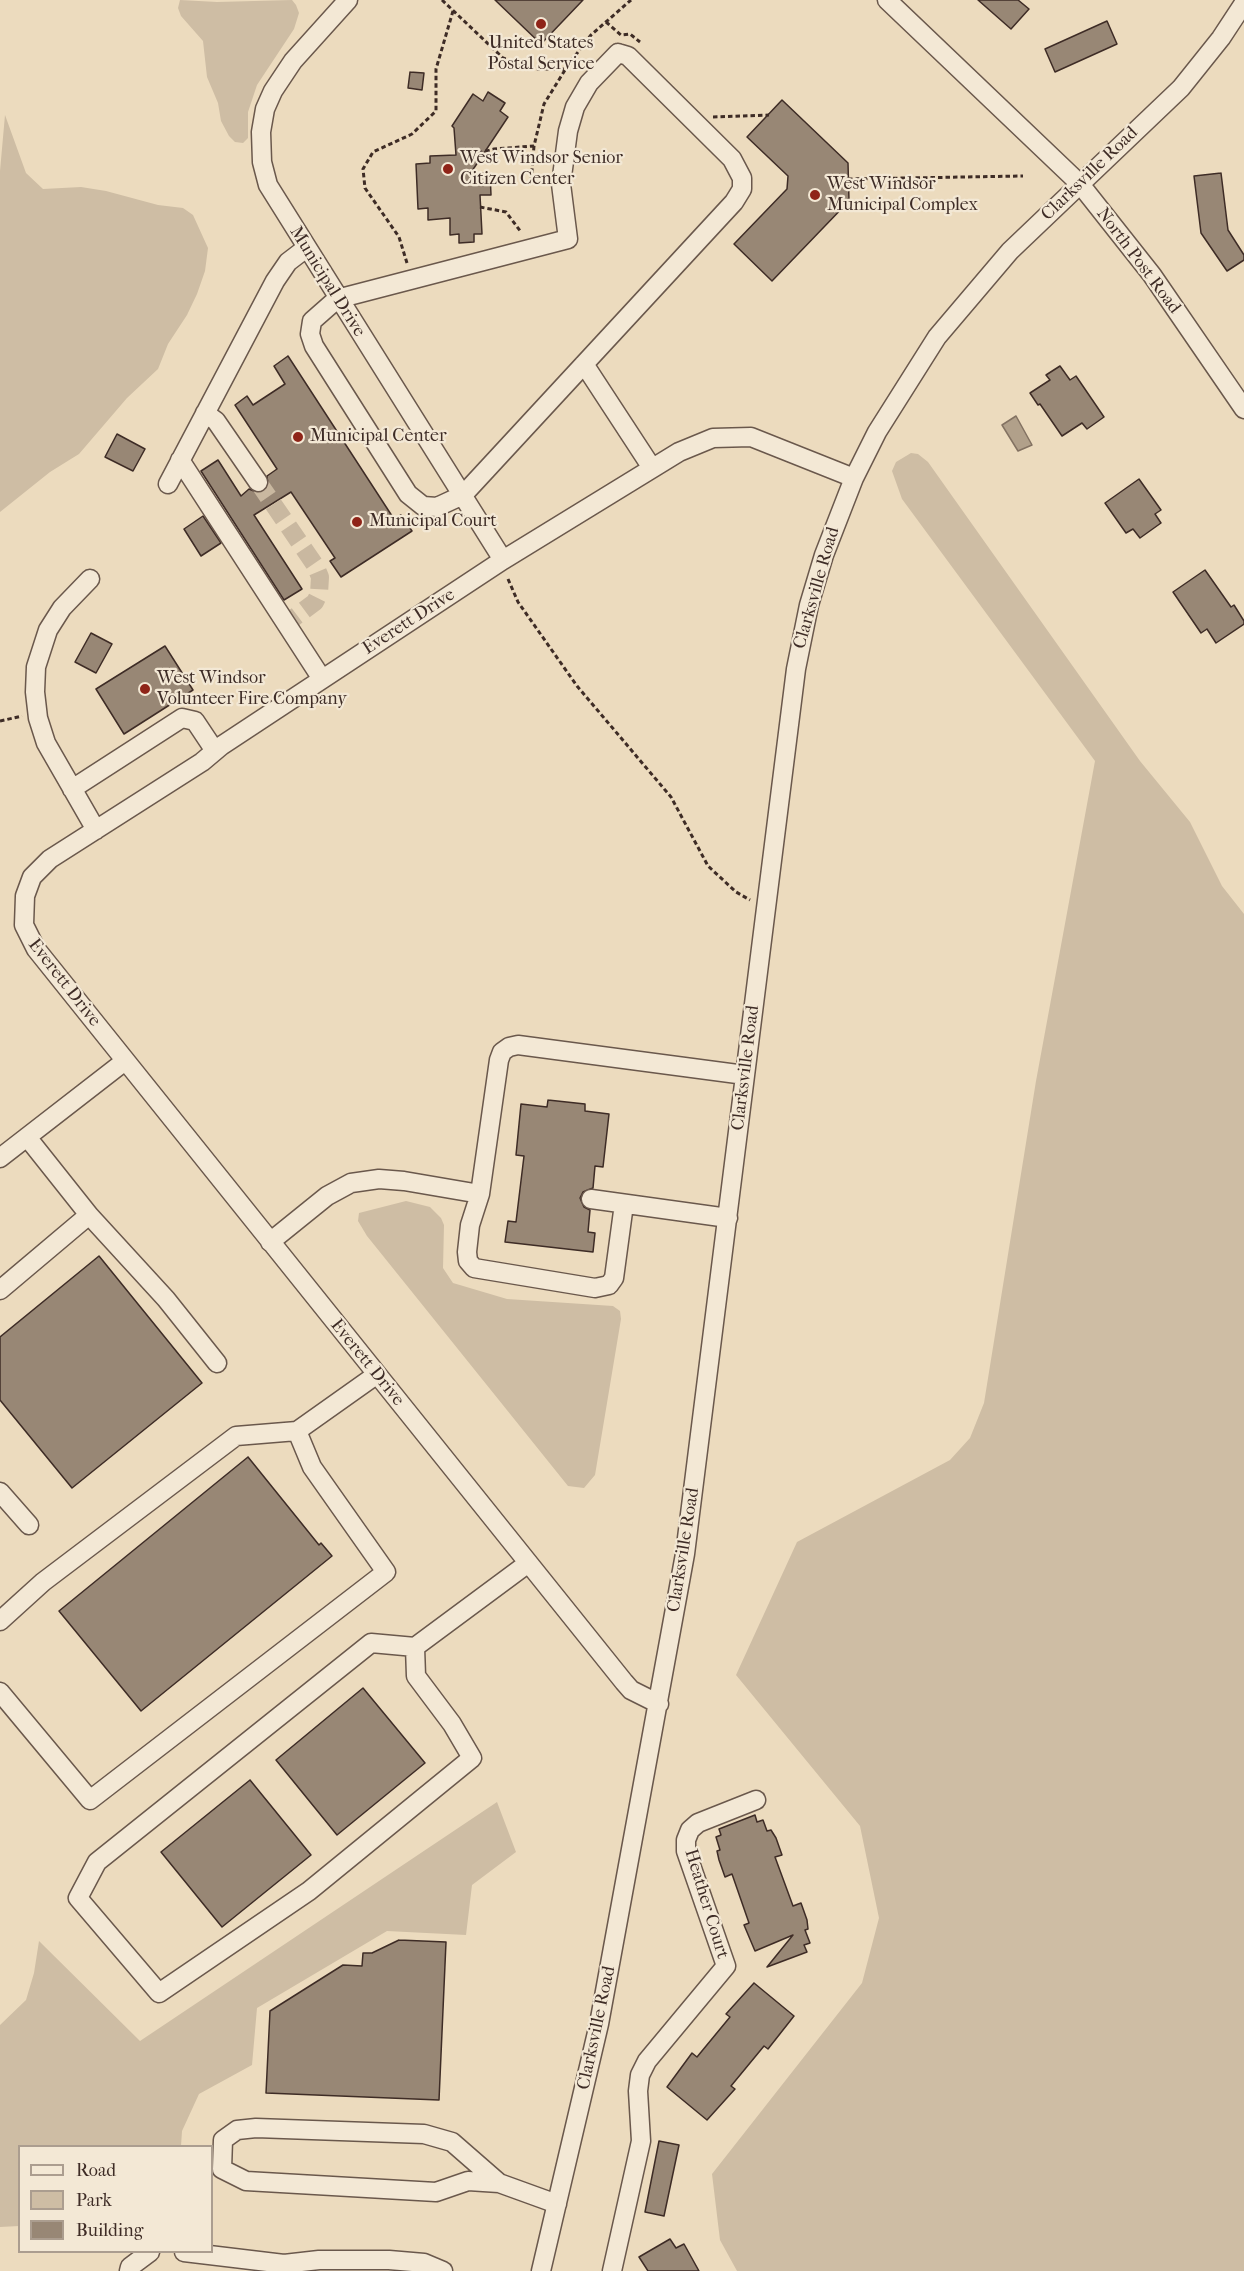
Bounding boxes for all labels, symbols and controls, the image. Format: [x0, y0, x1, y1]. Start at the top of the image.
marker: United States Postal Service [534, 17, 548, 31]
place label: United States Postal Service [488, 33, 594, 76]
street label: Clarksville Road [1037, 123, 1143, 225]
place label: West Windsor Senior Citizen Center [460, 148, 623, 190]
marker: West Windsor Senior Citizen Center [441, 162, 455, 176]
place label: West Windsor Municipal Complex [827, 174, 978, 216]
marker: West Windsor Municipal Complex [808, 188, 822, 202]
street label: North Post Road [1091, 204, 1185, 318]
street label: Municipal Drive [284, 223, 370, 341]
place label: Municipal Center [310, 426, 447, 448]
marker: Municipal Center [291, 430, 305, 444]
place label: Municipal Court [369, 511, 497, 533]
marker: Municipal Court [350, 515, 364, 529]
street label: Clarksville Road [789, 525, 845, 651]
street label: Everett Drive [359, 584, 459, 660]
place label: West Windsor Volunteer Fire Company [157, 668, 347, 710]
marker: West Windsor Volunteer Fire Company [138, 682, 152, 696]
street label: Everett Drive [23, 935, 105, 1031]
street label: Clarksville Road [728, 1004, 764, 1132]
street label: Everett Drive [325, 1315, 409, 1411]
street label: Clarksville Road [663, 1486, 705, 1614]
street label: Heather Court [679, 1847, 733, 1961]
street label: Clarksville Road [573, 1964, 621, 2092]
legend [18, 2145, 213, 2253]
text: Road [76, 2160, 116, 2181]
text: Park [76, 2190, 112, 2211]
text: Building [76, 2220, 143, 2241]

